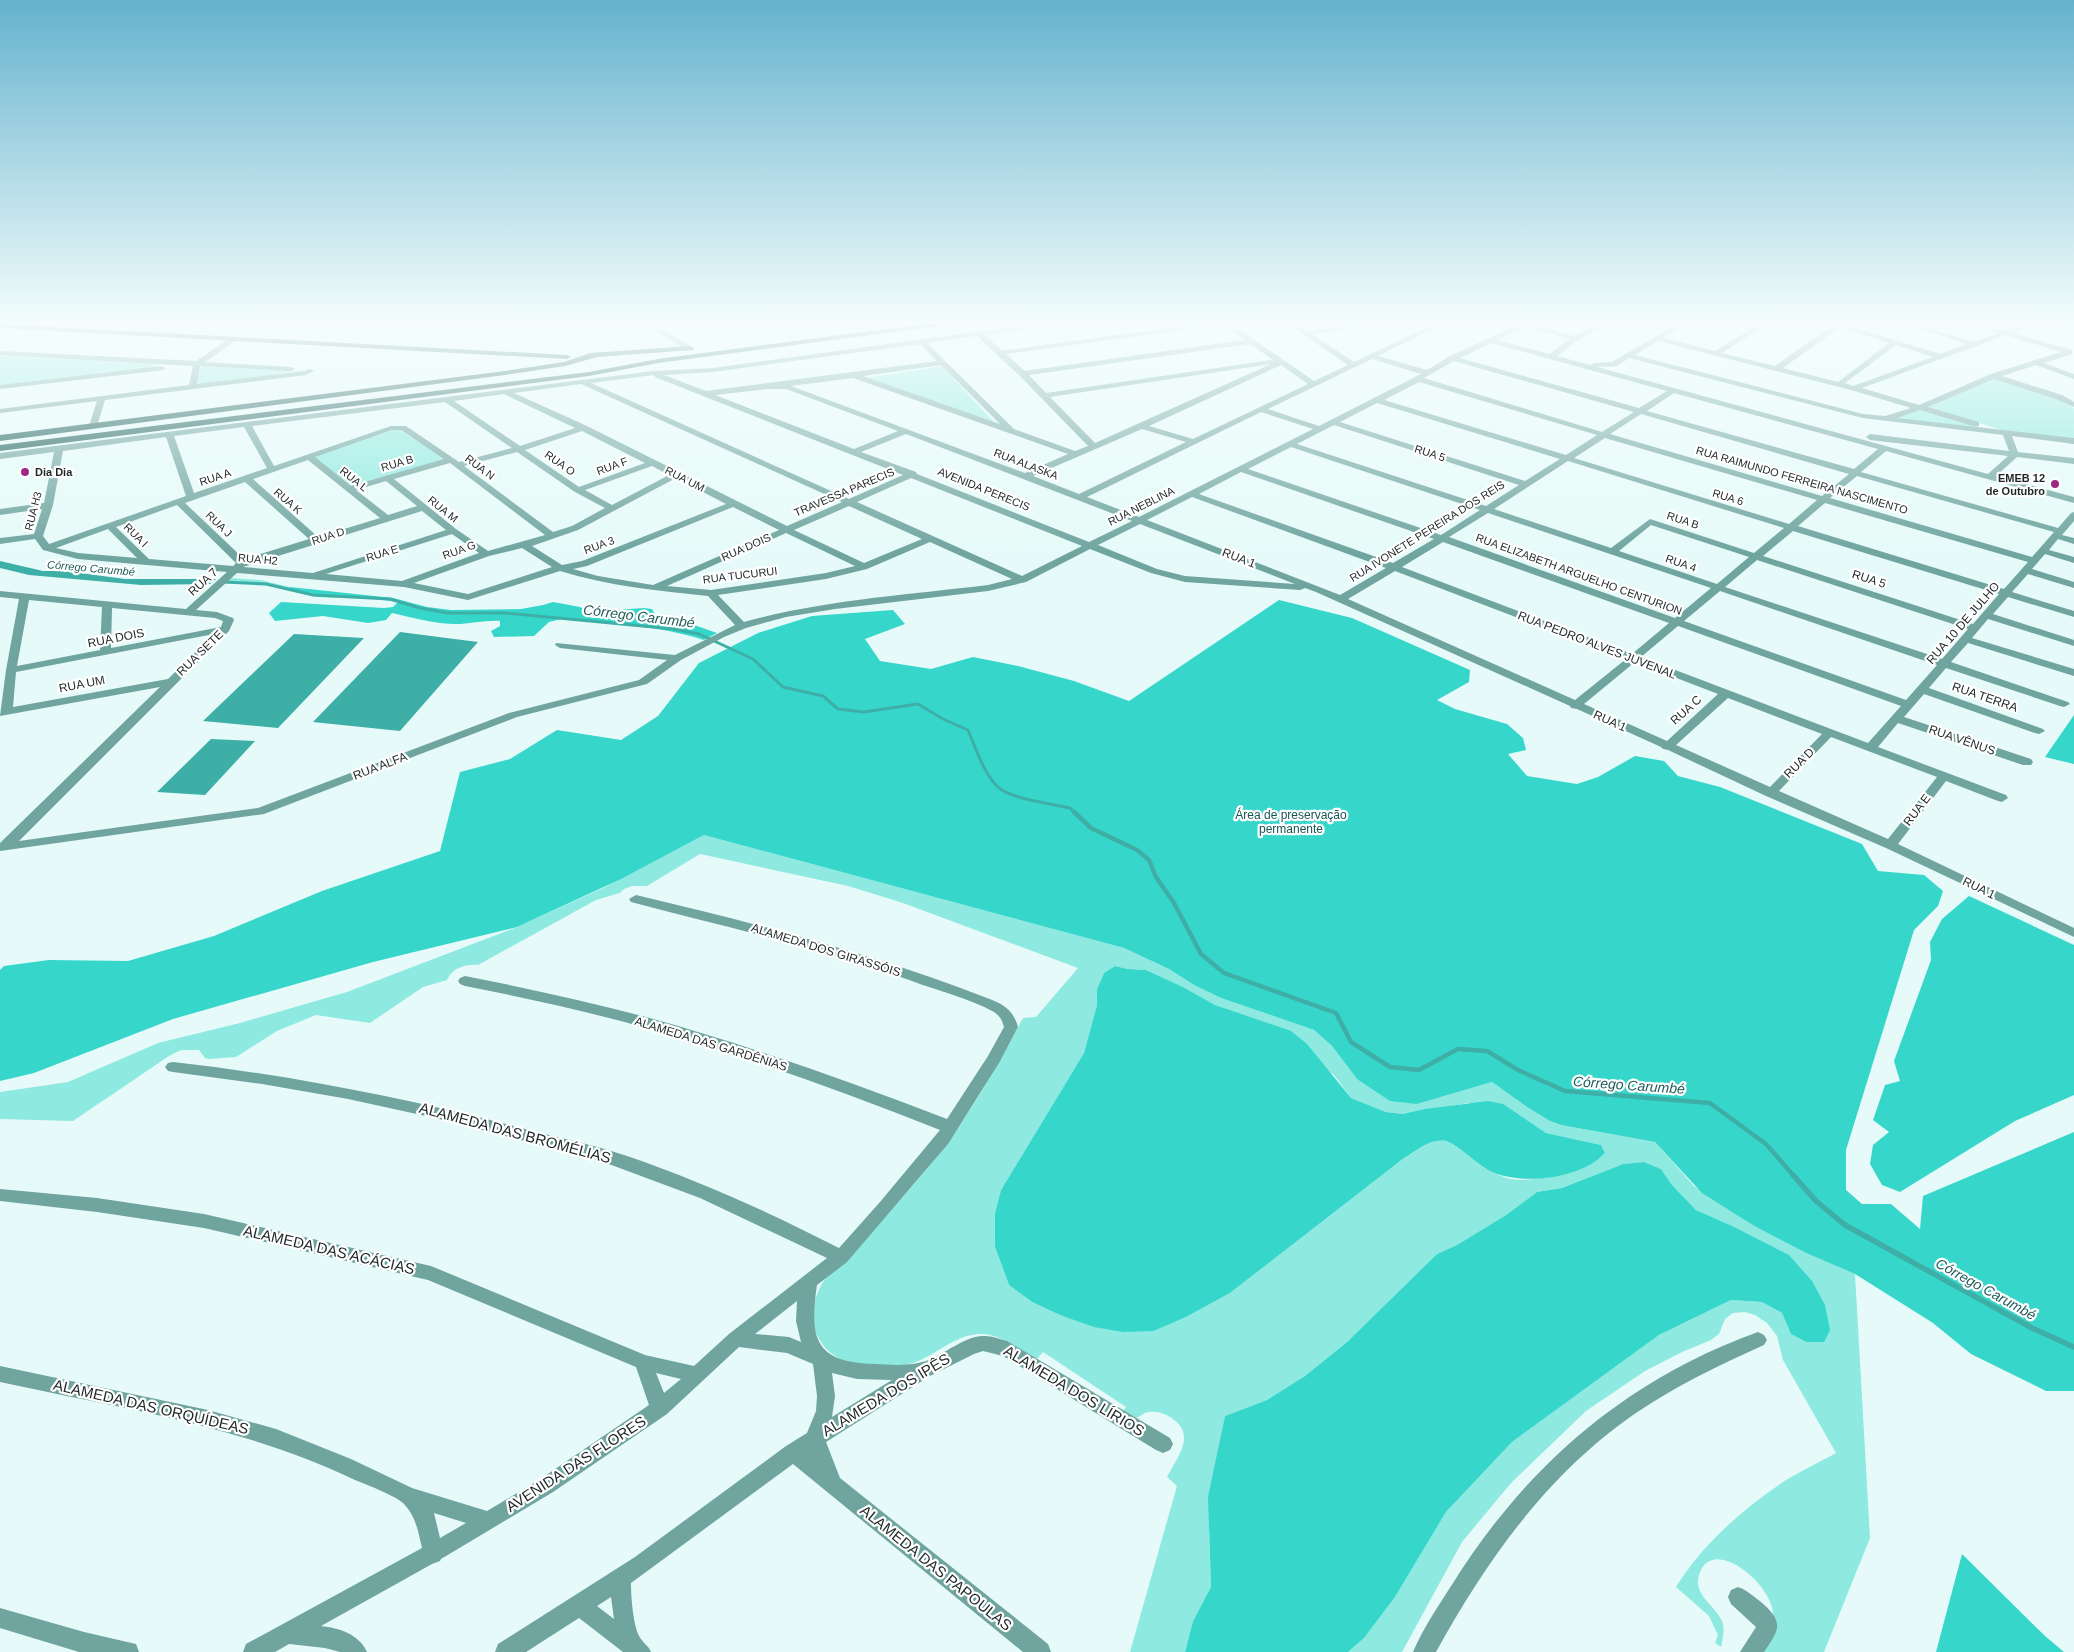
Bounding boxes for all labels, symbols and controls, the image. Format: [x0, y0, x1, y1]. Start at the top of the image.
street label: RUA 5 [1413, 442, 1447, 464]
street label: RUA RAIMUNDO FERREIRA NASCIMENTO [1695, 444, 1910, 516]
street label: RUA ALASKA [992, 446, 1060, 482]
street label: RUA O [543, 448, 578, 478]
street label: RUA N [463, 452, 497, 482]
street label: RUA B [379, 453, 415, 473]
street label: RUA F [595, 455, 630, 477]
street label: RUA L [338, 464, 370, 494]
street label: RUA UM [663, 464, 707, 494]
street label: TRAVESSA PARECIS [792, 465, 896, 519]
street label: AVENIDA PERECIS [936, 465, 1032, 513]
marker: Dia Dia [19, 466, 31, 478]
place label: Dia Dia [35, 466, 73, 478]
street label: RUA A [198, 466, 233, 488]
place label: EMEB 12 de Outubro [1986, 472, 2045, 497]
street label: RUA IVONETE PEREIRA DOS REIS [1347, 478, 1507, 584]
marker: EMEB 12 de Outubro [2049, 478, 2061, 490]
street label: RUA NEBLINA [1106, 484, 1177, 528]
street label: RUA K [272, 486, 305, 517]
street label: RUA 6 [1711, 487, 1745, 507]
street label: RUA H3 [22, 490, 44, 532]
street label: RUA M [426, 493, 460, 525]
street label: RUA J [204, 509, 234, 539]
street label: RUA B [1665, 509, 1701, 531]
street label: RUA I [122, 521, 150, 549]
street label: RUA D [310, 525, 346, 547]
street label: RUA DOIS [720, 531, 772, 563]
street label: RUA ELIZABETH ARGUELHO CENTURION [1474, 531, 1684, 617]
street label: RUA 3 [582, 534, 616, 556]
street label: RUA G [441, 539, 477, 561]
street label: RUA E [364, 542, 400, 564]
street label: RUA 1 [1220, 545, 1258, 571]
street label: RUA H2 [238, 551, 278, 567]
street label: RUA 4 [1664, 552, 1698, 574]
water label: Córrego Carumbé [47, 558, 135, 578]
street label: RUA TUCURUI [702, 564, 778, 586]
street label: RUA 7 [185, 565, 221, 599]
street label: RUA 5 [1850, 567, 1888, 591]
street label: RUA 10 DE JULHO [1924, 579, 2002, 667]
water label: Córrego Carumbé [582, 601, 696, 631]
street label: RUA PEDRO ALVES JUVENAL [1516, 608, 1678, 682]
street label: RUA DOIS [87, 626, 145, 650]
street label: RUA SETE [174, 627, 226, 679]
street label: RUA UM [58, 673, 106, 695]
street label: RUA TERRA [1950, 679, 2020, 715]
street label: RUA C [1668, 692, 1705, 727]
street label: RUA 1 [1591, 708, 1629, 735]
street label: RUA VÊNUS [1927, 721, 1997, 758]
street label: RUA D [1781, 745, 1817, 781]
street label: RUA ALFA [351, 749, 409, 783]
street label: RUA E [1901, 791, 1933, 829]
park label: Área de preservação permanente [1235, 807, 1347, 836]
street label: RUA 1 [1960, 874, 1998, 902]
street label: ALAMEDA DOS GIRASSÓIS [750, 920, 903, 979]
street label: ALAMEDA DAS GARDÊNIAS [633, 1013, 789, 1074]
water label: Córrego Carumbé [1573, 1073, 1686, 1097]
street label: ALAMEDA DAS BROMÉLIAS [418, 1099, 613, 1166]
street label: ALAMEDA DAS ACÁCIAS [242, 1222, 416, 1277]
water label: Córrego Carumbé [1933, 1255, 2039, 1323]
street label: ALAMEDA DOS LÍRIOS [1001, 1342, 1148, 1439]
street label: ALAMEDA DOS IPÊS [819, 1350, 953, 1439]
street label: ALAMEDA DAS ORQUÍDEAS [52, 1376, 250, 1437]
street label: AVENIDA DAS FLORES [503, 1412, 649, 1515]
street label: ALAMEDA DAS PAPOULAS [857, 1501, 1015, 1634]

